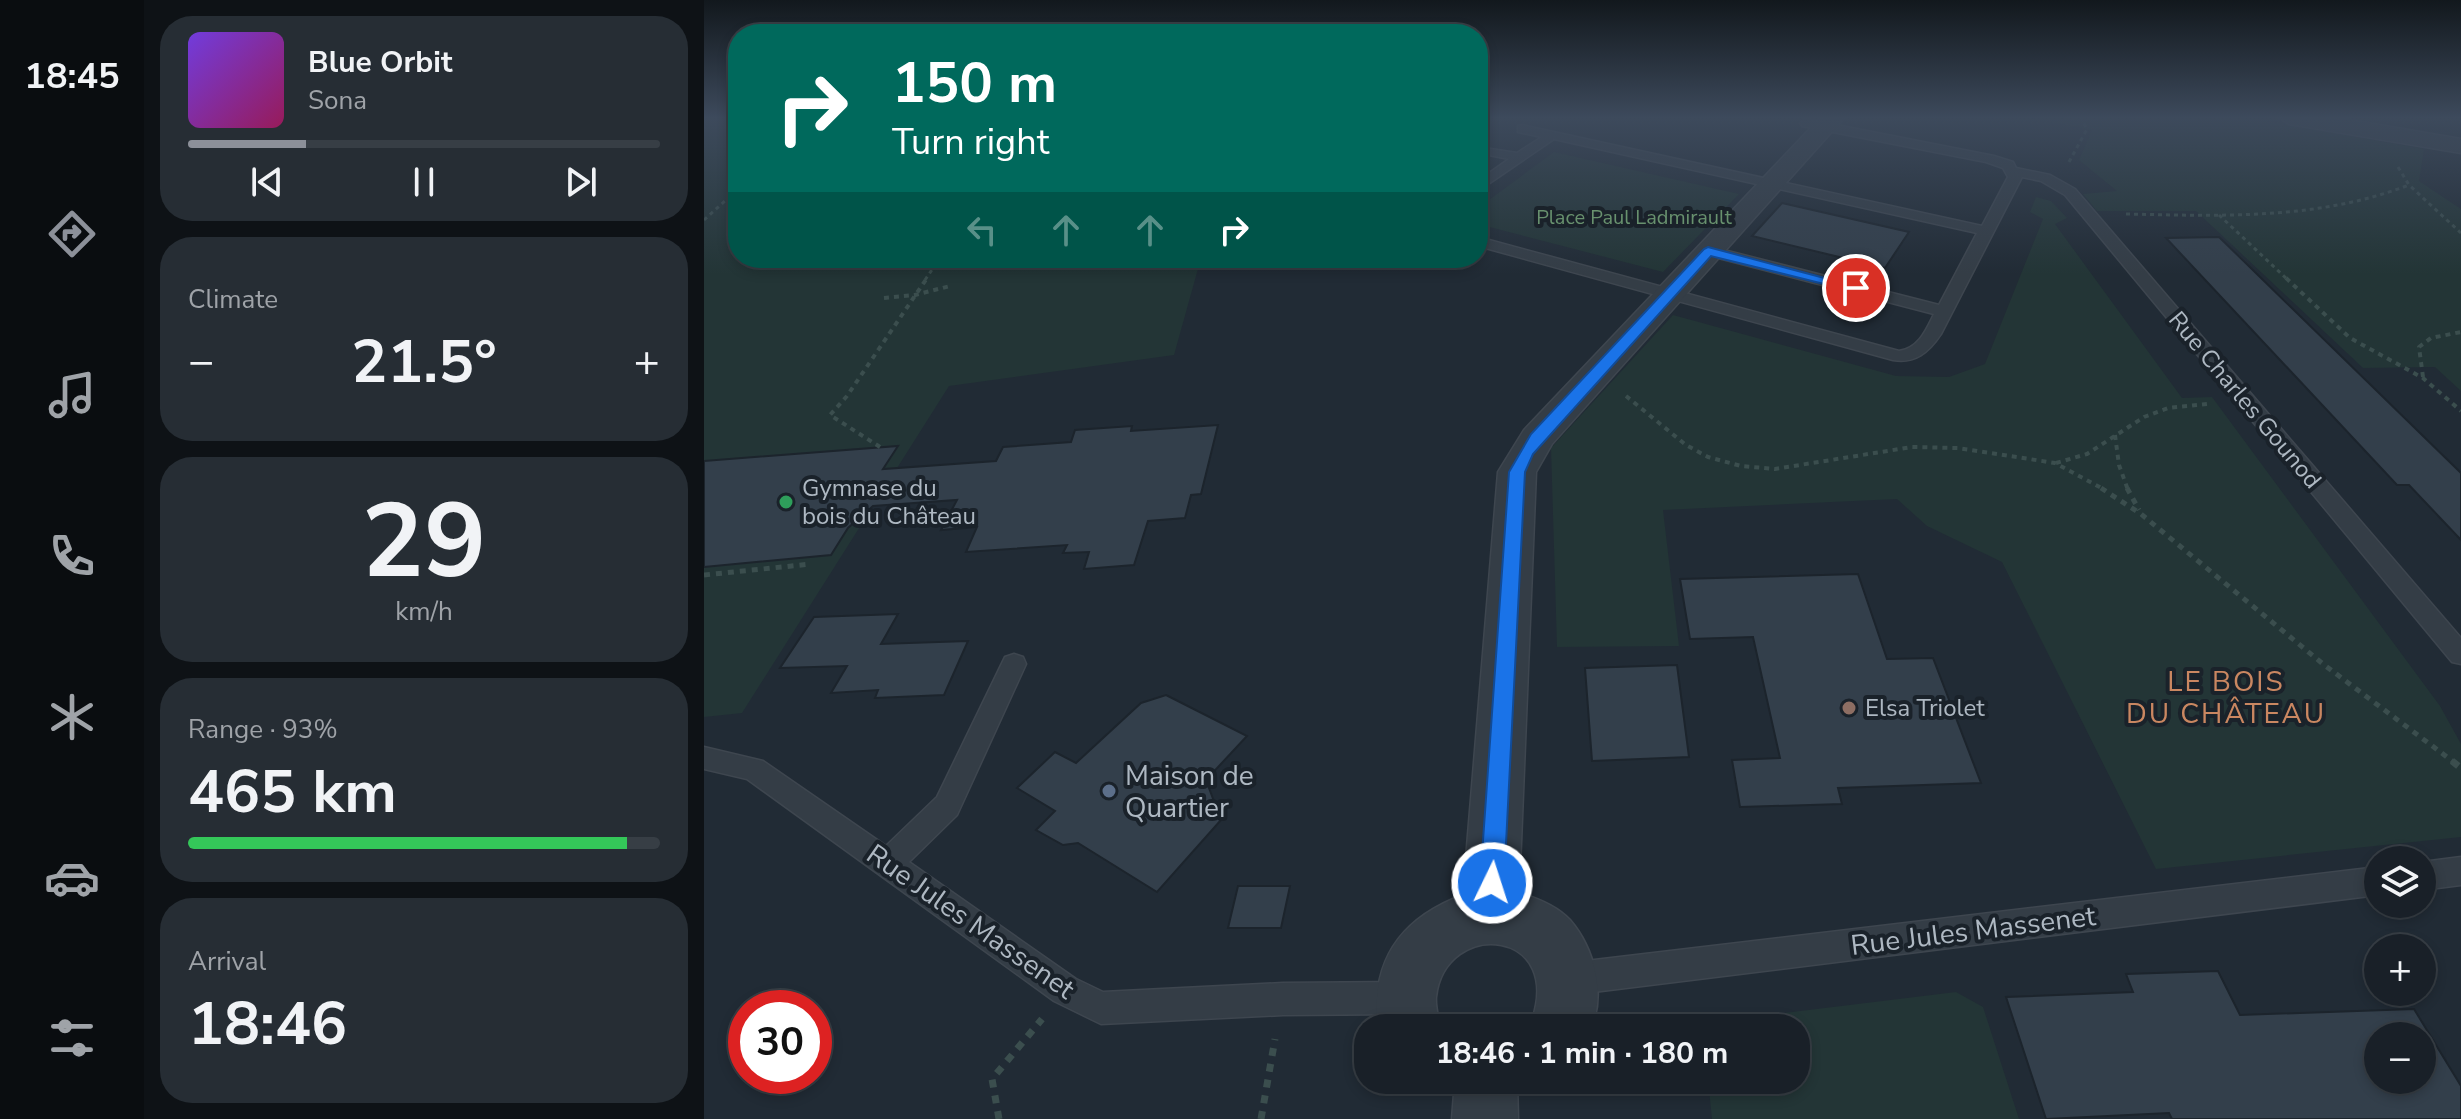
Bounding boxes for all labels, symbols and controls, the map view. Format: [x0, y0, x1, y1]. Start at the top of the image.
text: Blue Orbit [308, 42, 452, 83]
text: 150 m [892, 45, 1057, 122]
text: 18:45 [24, 52, 120, 101]
icon: right [760, 56, 864, 160]
text: Sona [308, 83, 367, 118]
text: Turn right [892, 118, 1049, 167]
icon: previous [245, 160, 289, 204]
icon: pause [402, 160, 446, 204]
icon: next [559, 160, 603, 204]
park label: Place Paul Ladmirault [1536, 204, 1733, 231]
icon: directions [44, 206, 100, 262]
icon: left [960, 208, 1004, 252]
icon: ahead [1044, 208, 1088, 252]
icon: ahead [1128, 208, 1172, 252]
icon: right [1212, 208, 1256, 252]
pin [1822, 254, 1890, 322]
icon: arrive [1834, 266, 1878, 310]
text: Climate [188, 282, 278, 317]
street label: Rue Charles Gounod [2161, 305, 2329, 495]
text: 21.5° [351, 321, 497, 403]
text: − [188, 332, 214, 392]
text: + [634, 332, 660, 392]
icon: music [44, 367, 100, 423]
text: 29 [362, 471, 486, 613]
place label: Gymnase du bois du Château [802, 472, 976, 532]
marker: Gymnase du bois du Château [777, 493, 795, 511]
icon: phone [44, 528, 100, 584]
text: km/h [395, 594, 453, 629]
district label: LE BOIS DU CHÂTEAU [2126, 663, 2326, 733]
icon: climate [44, 689, 100, 745]
place label: Elsa Triolet [1865, 692, 1985, 724]
marker: Elsa Triolet [1840, 699, 1858, 717]
text: Range · 93% [188, 712, 338, 747]
text: 465 km [188, 751, 397, 833]
place label: Maison de Quartier [1125, 757, 1254, 827]
marker: Maison de Quartier [1100, 782, 1118, 800]
street label: Rue Jules Massenet [859, 836, 1082, 1008]
position arrow [1450, 841, 1534, 925]
map controls [2364, 846, 2436, 1094]
button: layers [2364, 846, 2436, 918]
icon: car [44, 850, 100, 906]
street label: Rue Jules Massenet [1849, 897, 2098, 965]
button: + [2364, 934, 2436, 1006]
text: Arrival [188, 944, 266, 979]
text: 18:46 [188, 983, 347, 1065]
speed limit sign: 30 [728, 990, 832, 1094]
icon: filters [44, 1010, 100, 1066]
button: − [2364, 1022, 2436, 1094]
text: 18:46 · 1 min · 180 m [1436, 1033, 1728, 1074]

